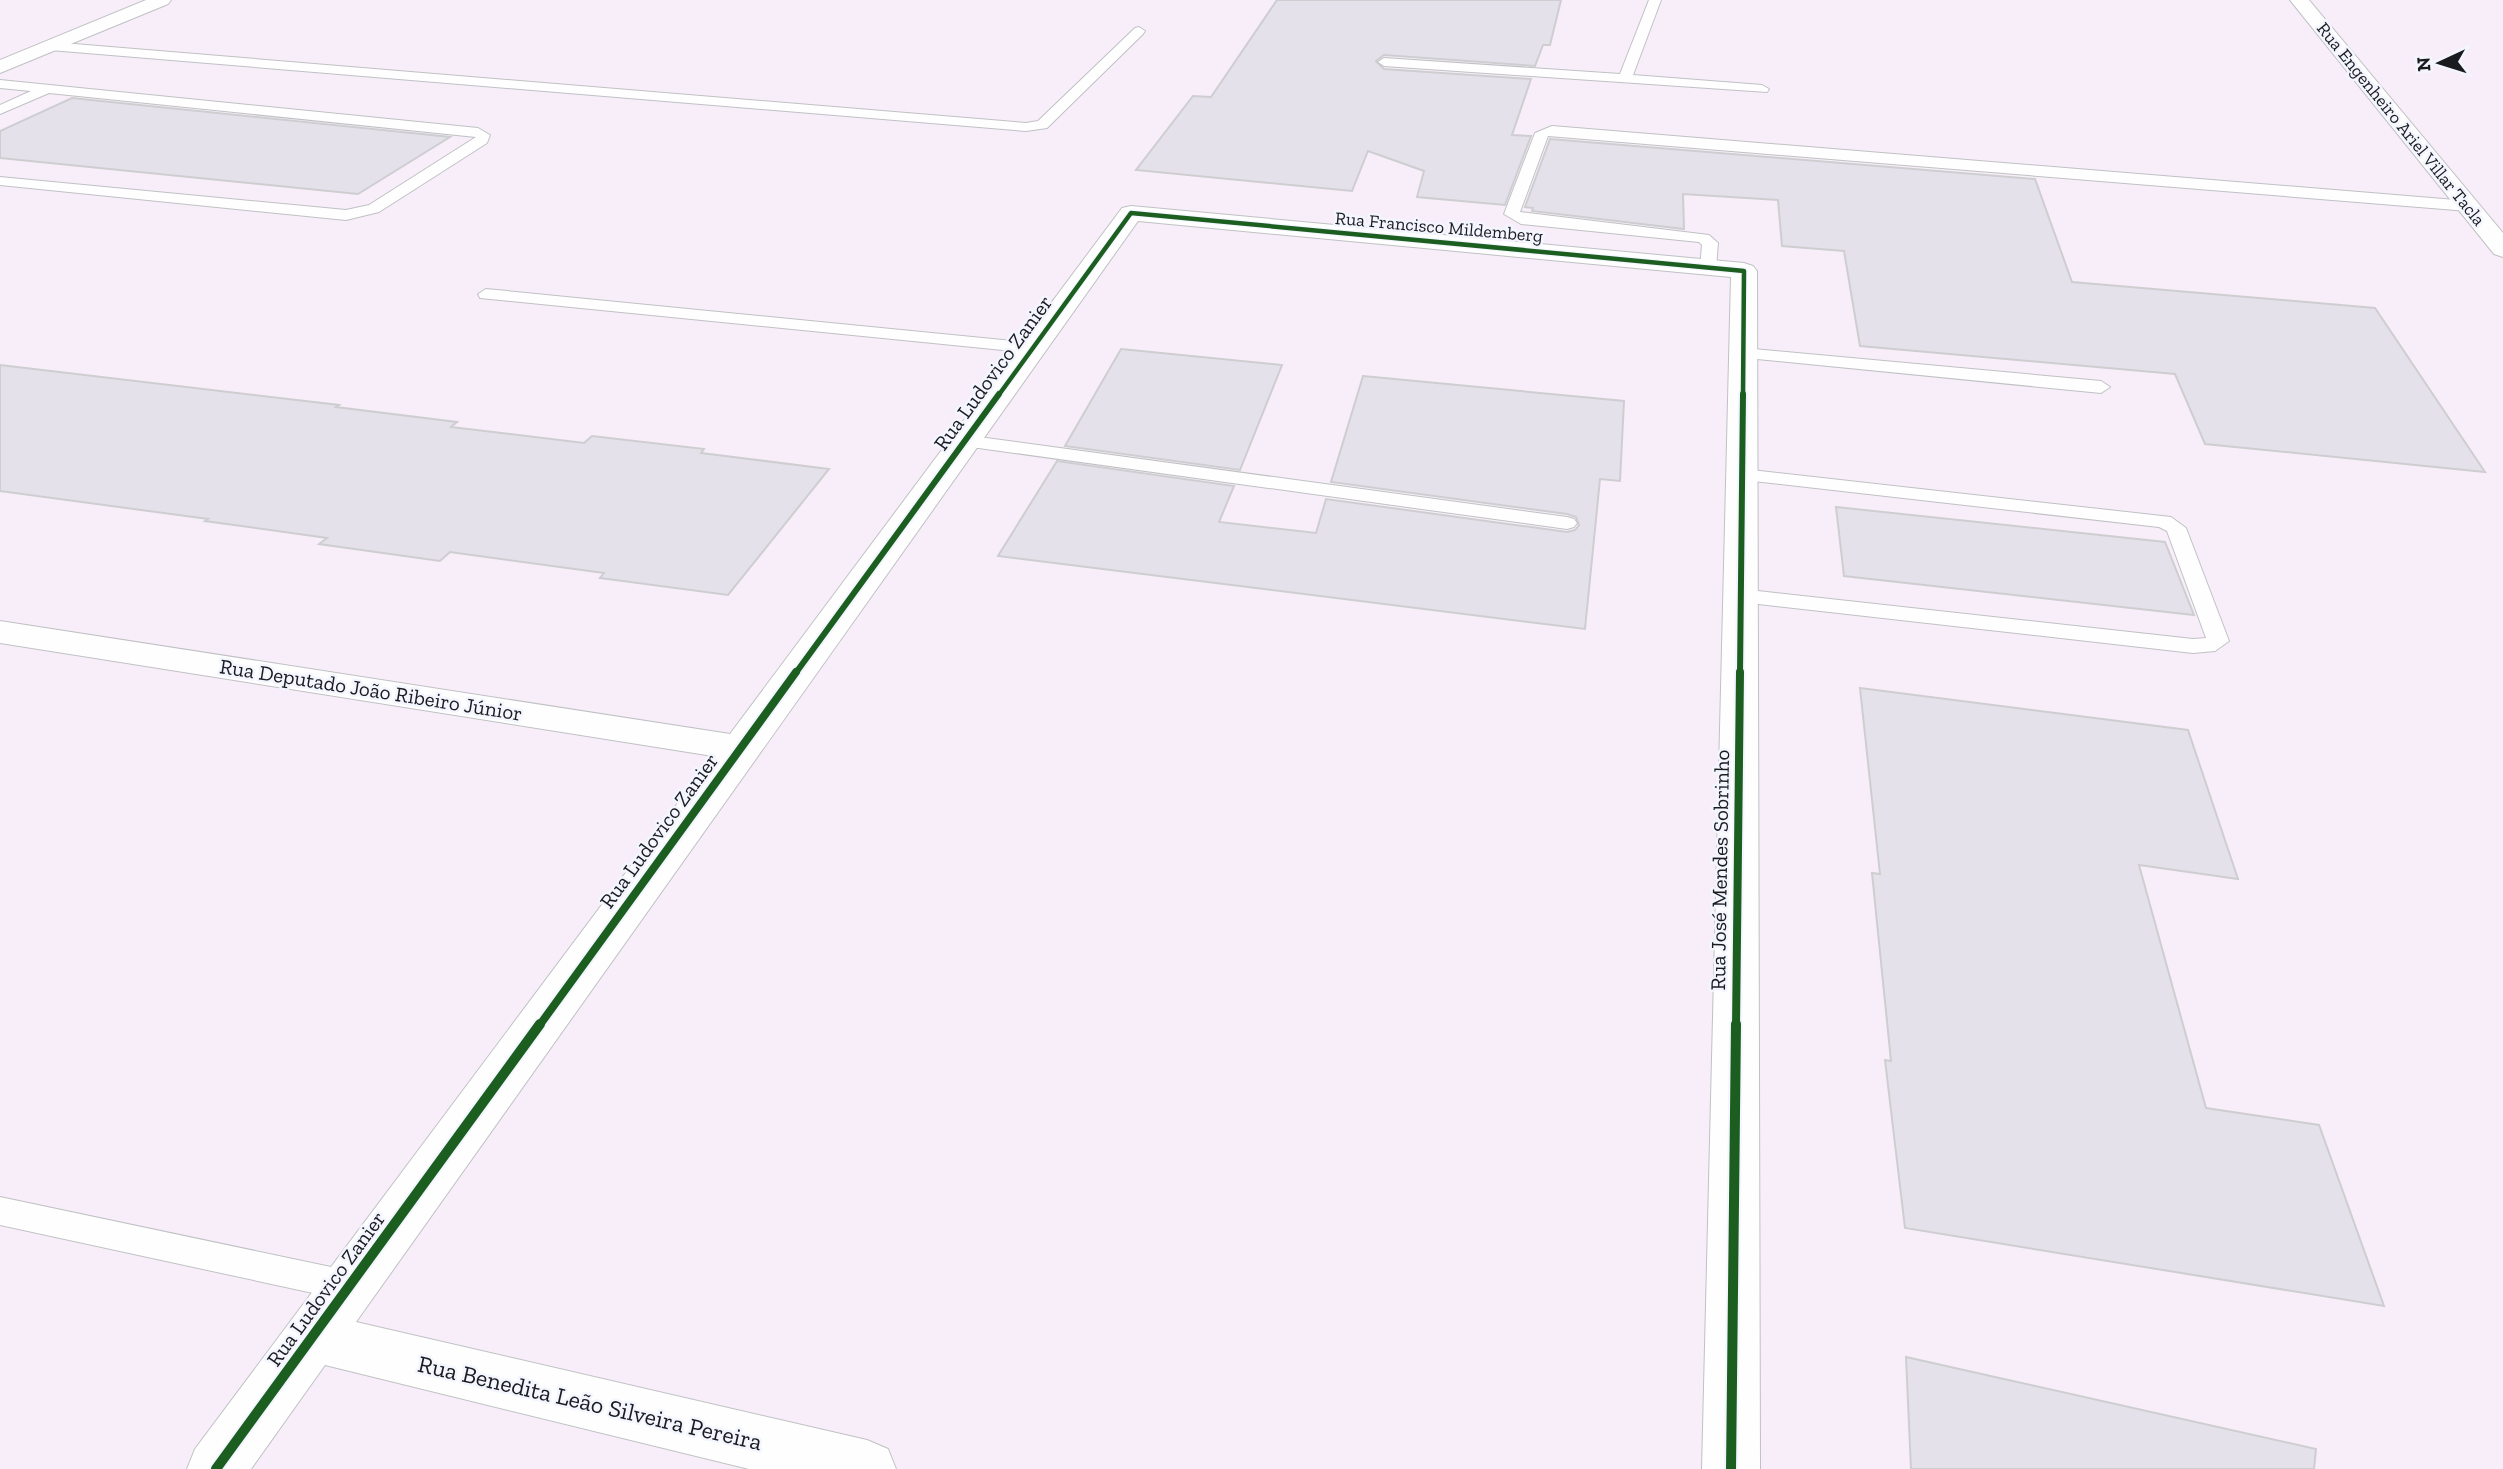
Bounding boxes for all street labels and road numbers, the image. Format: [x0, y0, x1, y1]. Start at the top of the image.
street label: Rua Engenheiro Ariel Villar Tacla [2312, 18, 2490, 230]
street label: Rua Francisco Mildemberg [1334, 207, 1544, 247]
street label: Rua Ludovico Zanier [928, 290, 1057, 455]
street label: Rua Deputado João Ribeiro Júnior [218, 653, 524, 726]
street label: Rua Ludovico Zanier [594, 748, 723, 913]
street label: Rua José Mendes Sobrinho [1705, 749, 1734, 991]
street label: Rua Ludovico Zanier [261, 1206, 390, 1371]
street label: Rua Benedita Leão Silveira Pereira [415, 1349, 765, 1456]

